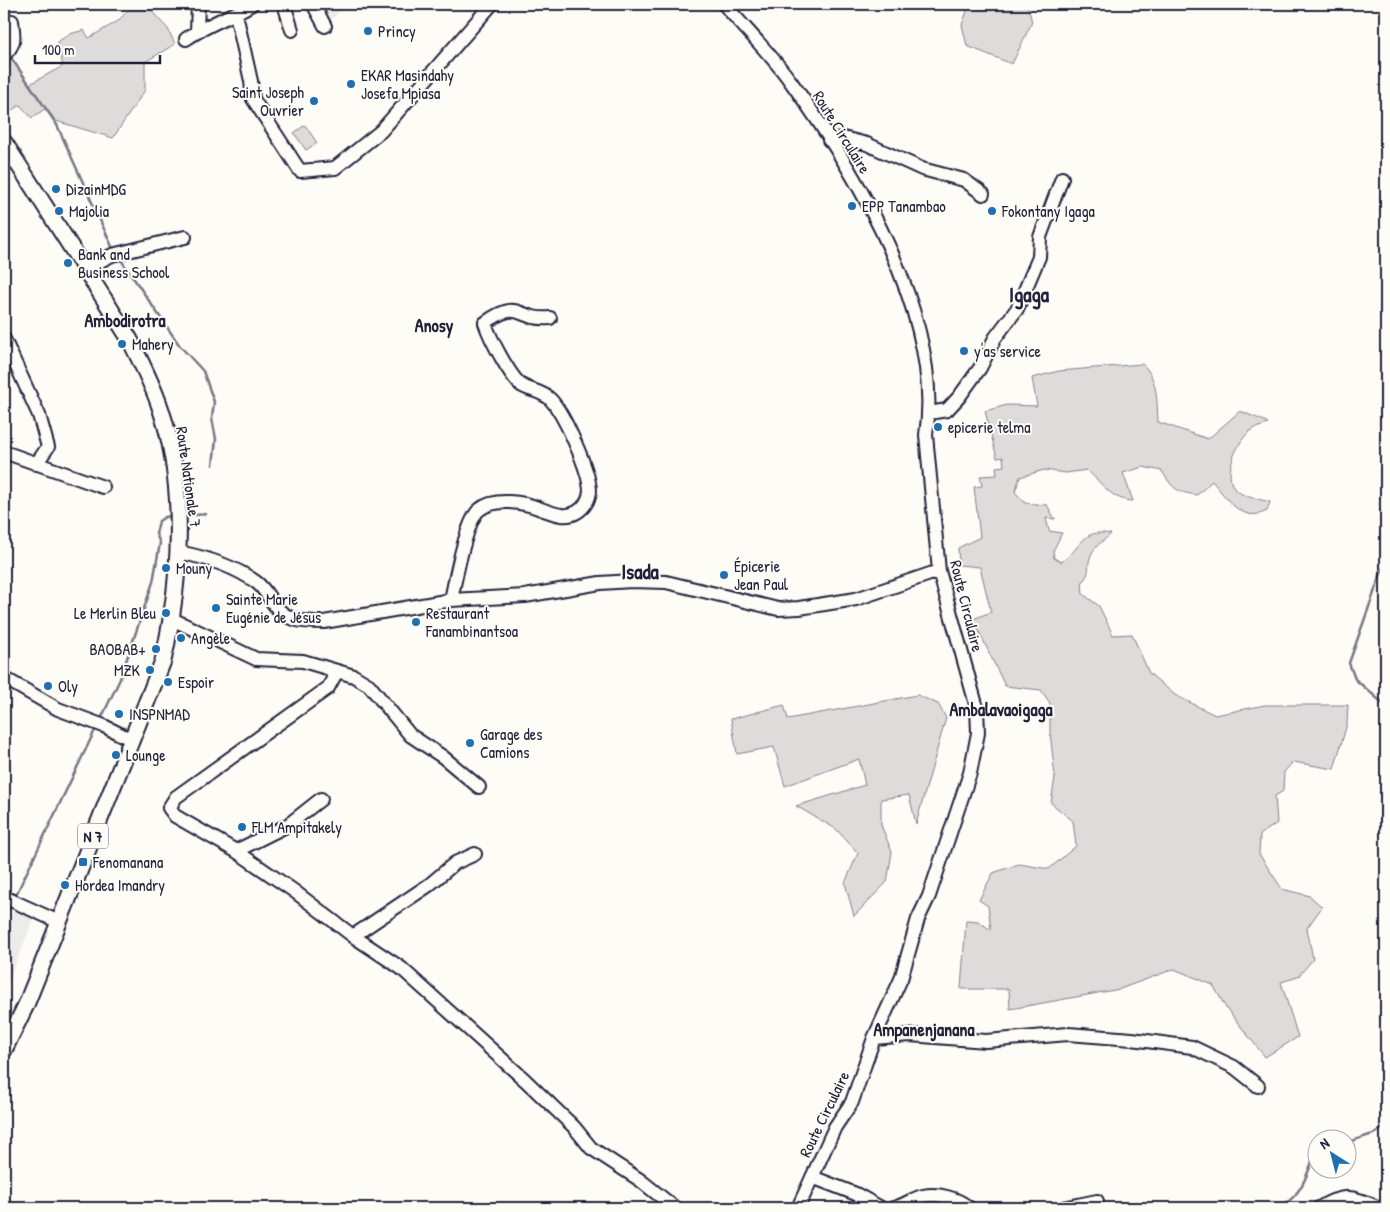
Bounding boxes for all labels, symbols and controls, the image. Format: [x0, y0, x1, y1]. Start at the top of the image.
place label: Princy [378, 20, 416, 42]
marker: Princy [362, 25, 374, 37]
scale bar [35, 32, 160, 64]
text: 100 m [42, 39, 75, 60]
place label: EKAR Masindahy Josefa Mpiasa [361, 64, 454, 104]
marker: EKAR Masindahy Josefa Mpiasa [345, 78, 357, 90]
place label: Saint Joseph Ouvrier [232, 81, 304, 121]
street label: Route Circulaire [808, 87, 876, 178]
marker: Saint Joseph Ouvrier [308, 95, 320, 107]
place label: DizainMDG [66, 178, 126, 200]
marker: DizainMDG [50, 183, 62, 195]
place label: EPP Tanambao [862, 195, 946, 217]
place label: Majolia [69, 200, 109, 222]
marker: EPP Tanambao [846, 200, 858, 212]
place label: Fokontany Igaga [1001, 200, 1095, 222]
marker: Majolia [53, 205, 65, 217]
marker: Fokontany Igaga [986, 205, 998, 217]
place label: Bank and Business School [78, 243, 170, 283]
marker: Bank and Business School [62, 257, 74, 269]
district label: Igaga [1009, 280, 1050, 310]
district label: Ambodirotra [84, 308, 166, 333]
district label: Anosy [415, 313, 454, 339]
place label: Mahery [132, 333, 174, 355]
marker: Mahery [116, 338, 128, 350]
place label: y'as service [974, 340, 1041, 362]
marker: y'as service [958, 345, 970, 357]
place label: epicerie telma [948, 416, 1030, 438]
marker: epicerie telma [932, 421, 944, 433]
street label: Route Nationale 7 [171, 425, 207, 529]
place label: Épicerie Jean Paul [734, 555, 789, 595]
place label: Mouny [176, 557, 213, 579]
district label: Isada [621, 557, 660, 586]
street label: Route Circulaire [945, 558, 989, 655]
marker: Mouny [160, 562, 172, 574]
marker: Épicerie Jean Paul [718, 569, 730, 581]
place label: Sainte Marie Eugénie de Jésus [226, 588, 321, 628]
place label: Le Merlin Bleu [74, 602, 157, 624]
marker: Sainte Marie Eugénie de Jésus [210, 602, 222, 614]
place label: Restaurant Fanambinantsoa [425, 602, 518, 642]
marker: Le Merlin Bleu [160, 607, 172, 619]
marker: Restaurant Fanambinantsoa [410, 616, 422, 628]
place label: Angèle [191, 627, 231, 649]
marker: Angèle [175, 632, 187, 644]
place label: BAOBAB+ [89, 638, 146, 660]
marker: BAOBAB+ [150, 643, 162, 655]
place label: MZK [114, 659, 141, 681]
marker: MZK [144, 664, 156, 676]
place label: Espoir [178, 671, 214, 693]
place label: Oly [58, 675, 78, 697]
marker: Espoir [162, 676, 174, 688]
marker: Oly [42, 680, 54, 692]
district label: Ambalavaoigaga [949, 697, 1053, 723]
place label: INSPNMAD [129, 703, 190, 725]
marker: INSPNMAD [113, 708, 125, 720]
place label: Garage des Camions [480, 723, 542, 763]
marker: Garage des Camions [464, 737, 476, 749]
place label: Lounge [126, 744, 166, 766]
marker: Lounge [110, 749, 122, 761]
place label: FLM Ampitakely [251, 816, 342, 838]
marker: FLM Ampitakely [236, 821, 248, 833]
road number: N 7 [78, 824, 108, 848]
place label: Fenomanana [92, 851, 163, 873]
marker: Fenomanana [77, 856, 89, 868]
place label: Hordea Imandry [75, 874, 165, 896]
marker: Hordea Imandry [59, 879, 71, 891]
district label: Ampanenjanana [874, 1017, 975, 1043]
street label: Route Circulaire [794, 1067, 855, 1161]
north arrow [1308, 1130, 1358, 1180]
text: N [1315, 1133, 1333, 1153]

